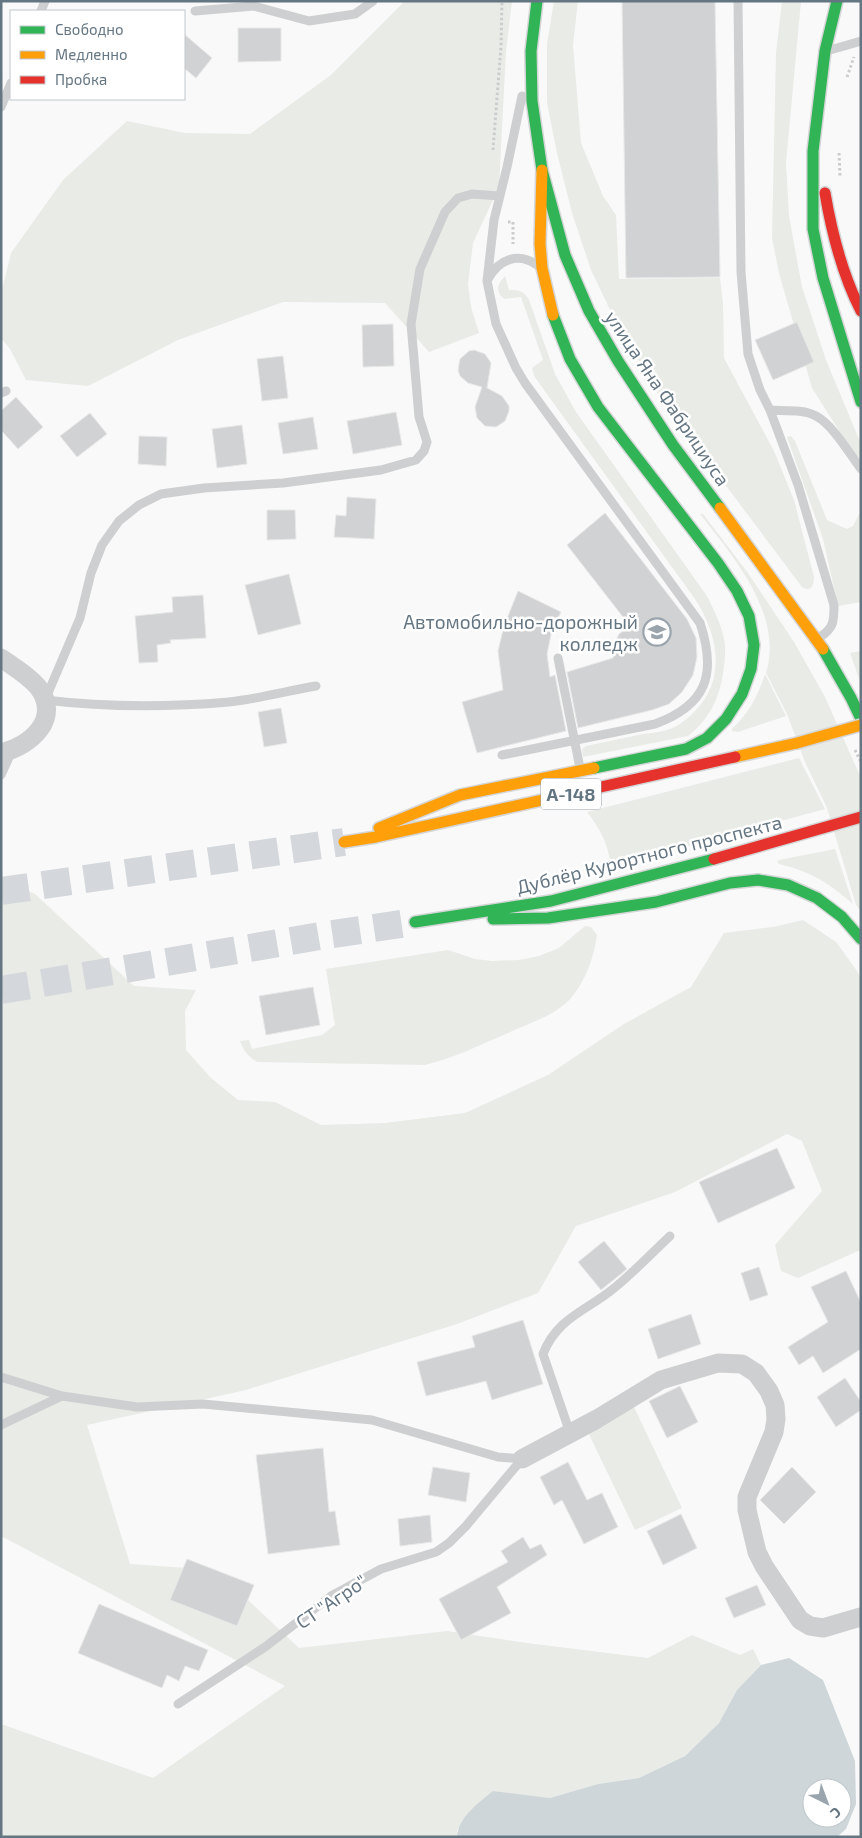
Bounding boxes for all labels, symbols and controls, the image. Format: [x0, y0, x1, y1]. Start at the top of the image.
legend [10, 10, 185, 100]
text: Свободно [55, 20, 124, 38]
text: Медленно [55, 45, 128, 63]
text: Пробка [55, 70, 107, 88]
street label: улица Яна Фабрициуса [600, 306, 735, 490]
place label: Автомобильно-дорожный колледж [403, 610, 638, 655]
school or university icon: Автомобильно-дорожный колледж [642, 617, 672, 647]
road number: А-148 [541, 779, 601, 810]
street label: Дублёр Курортного проспекта [514, 810, 784, 899]
street label: СТ "Агро" [291, 1569, 371, 1633]
north arrow [802, 1778, 852, 1828]
text: С [827, 1804, 845, 1822]

